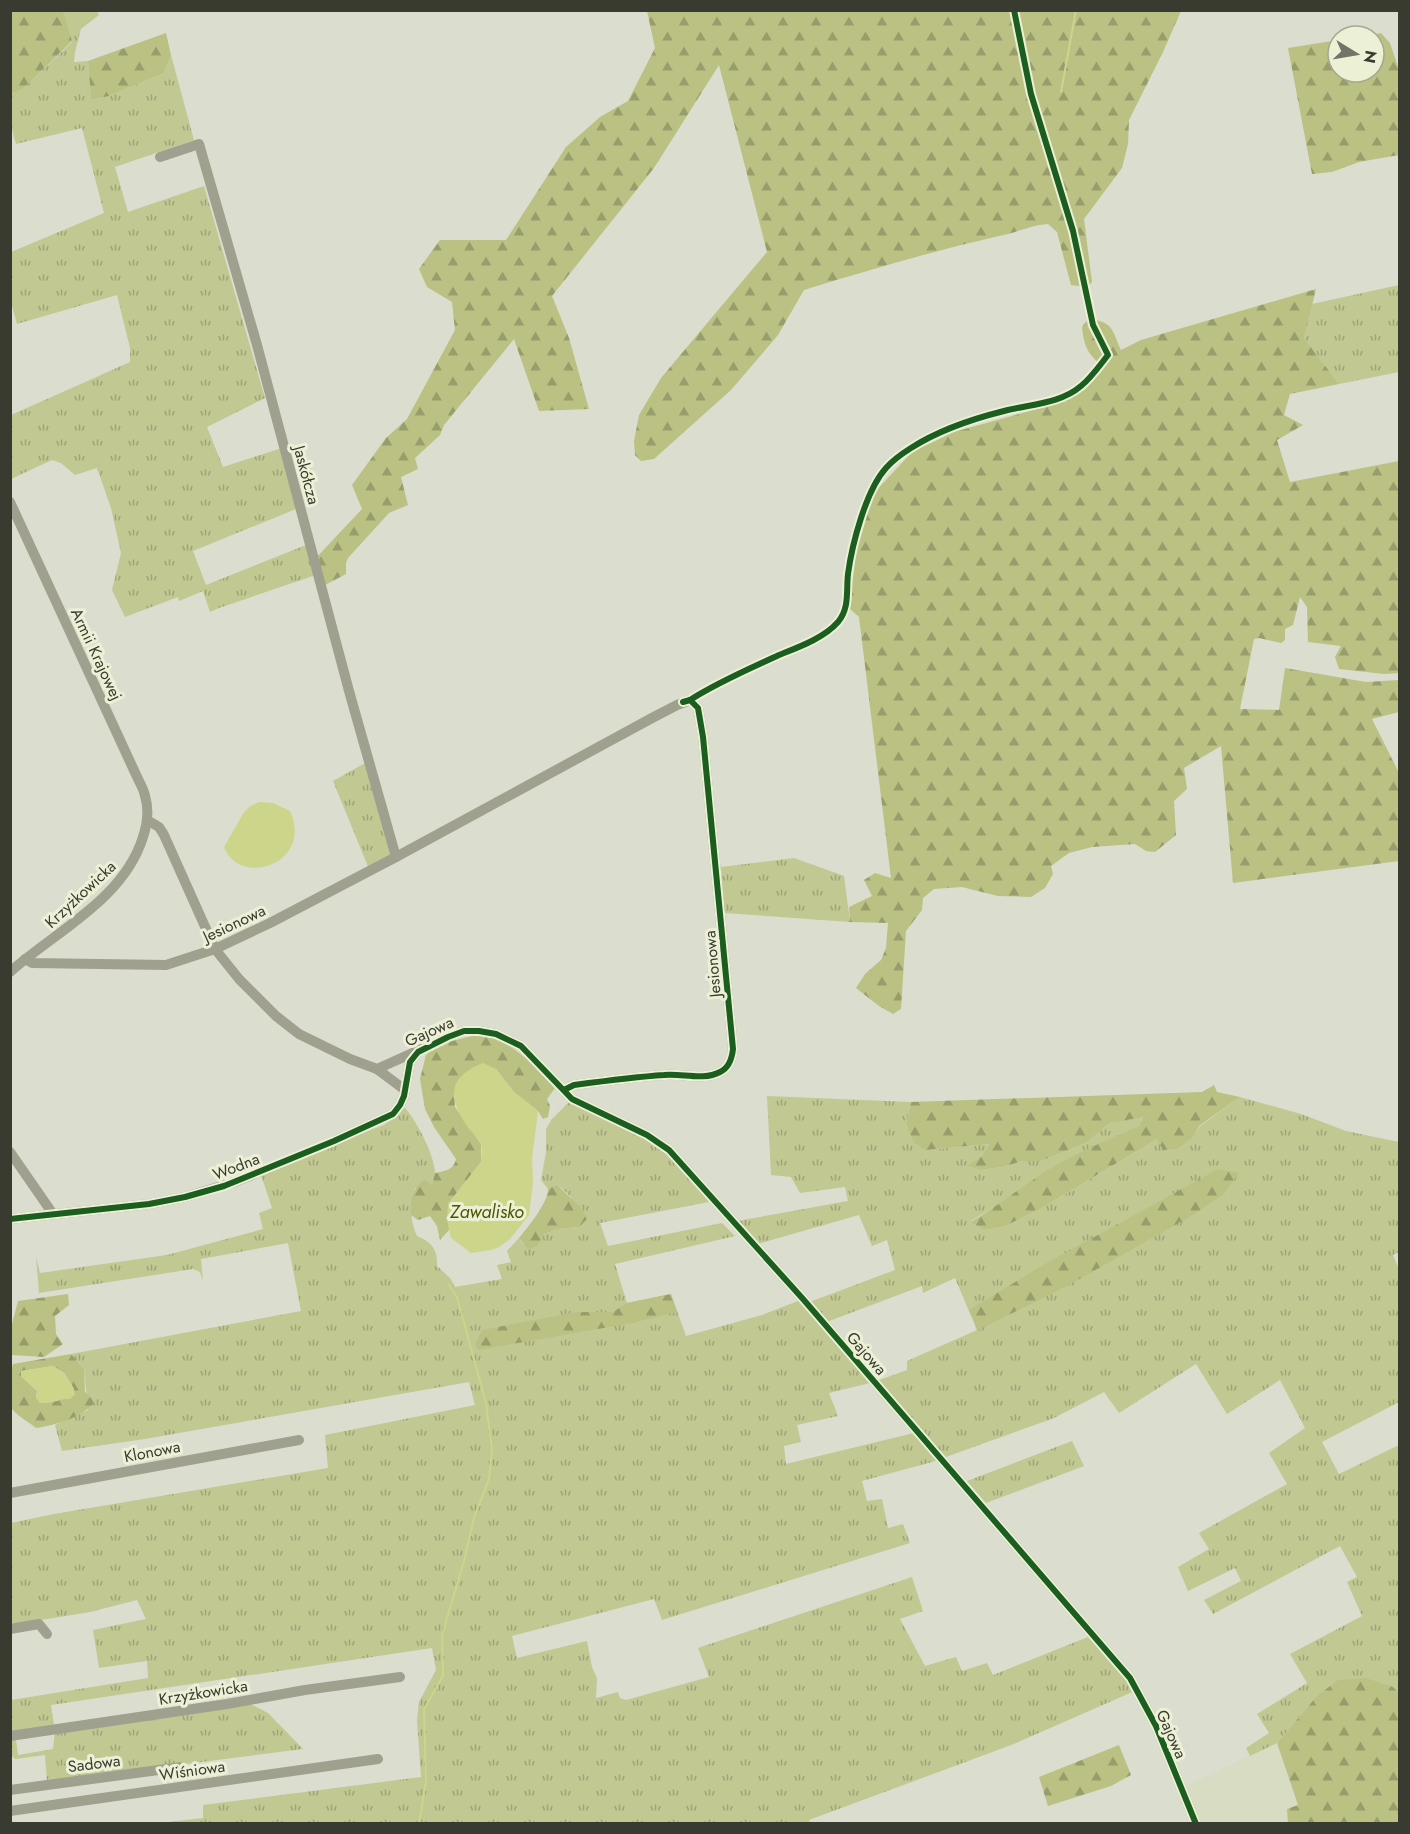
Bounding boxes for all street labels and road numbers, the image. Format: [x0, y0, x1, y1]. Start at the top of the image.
street label: Jaskółcza [287, 441, 325, 507]
street label: Armii Krajowej [65, 604, 128, 704]
street label: Krzyżkowicka [40, 855, 121, 933]
street label: Jesionowa [197, 899, 269, 949]
street label: Jesionowa [698, 930, 727, 1000]
street label: Gajowa [401, 1011, 457, 1052]
street label: Wodna [209, 1147, 263, 1186]
street label: Gajowa [841, 1326, 892, 1380]
street label: Klonowa [122, 1435, 182, 1468]
street label: Krzyżkowicka [157, 1674, 249, 1711]
street label: Gajowa [1151, 1706, 1192, 1762]
street label: Sadowa [67, 1749, 122, 1778]
street label: Wiśniowa [158, 1755, 226, 1786]

